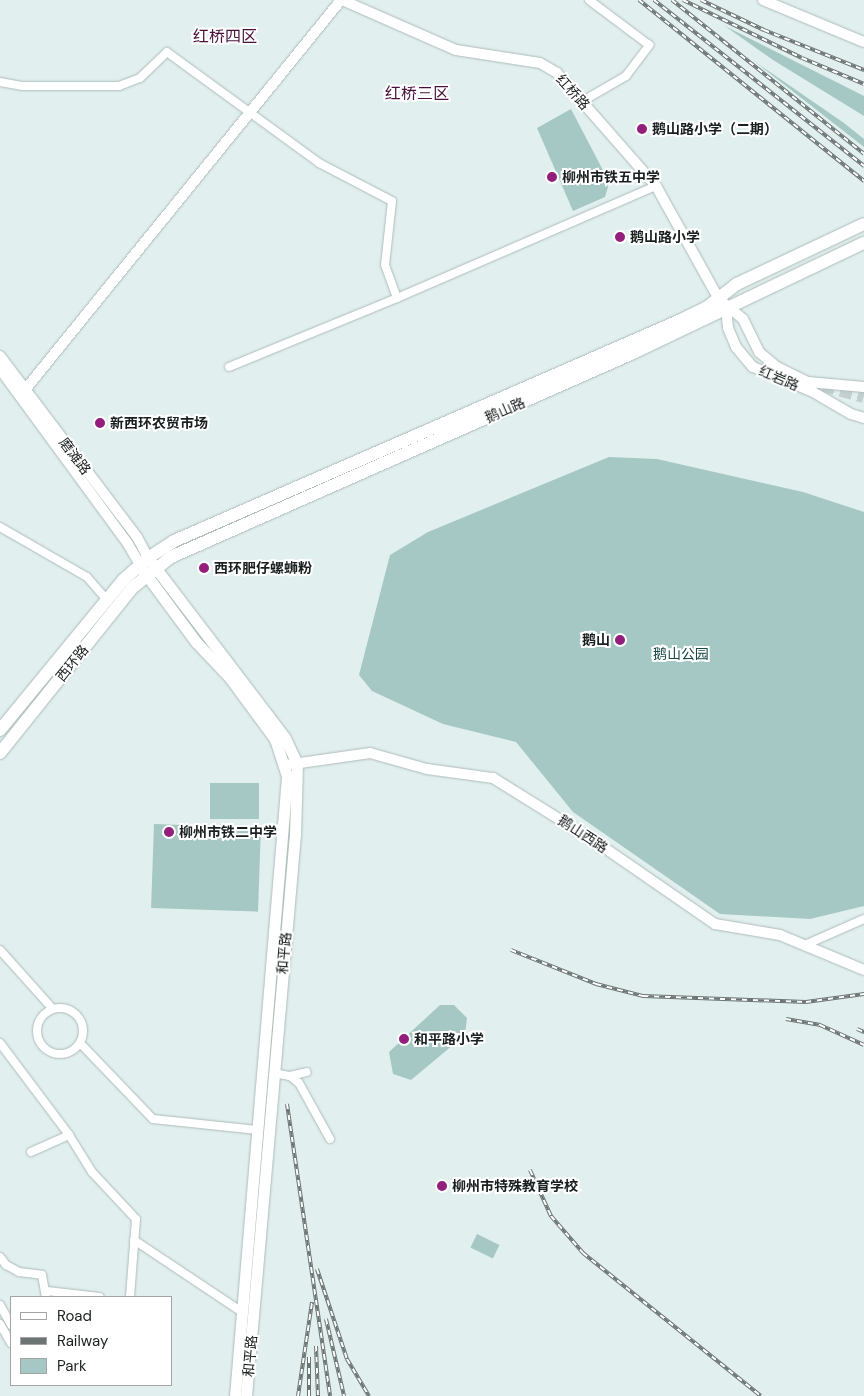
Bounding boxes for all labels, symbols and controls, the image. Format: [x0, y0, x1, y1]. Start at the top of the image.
district label: 红桥四区 [193, 27, 257, 47]
street label: 红桥路 [553, 71, 593, 113]
district label: 红桥三区 [385, 84, 449, 104]
place label: 鹅山路小学（二期） [652, 121, 778, 137]
marker: 鹅山路小学（二期） [636, 123, 648, 135]
place label: 柳州市铁五中学 [562, 169, 660, 185]
marker: 柳州市铁五中学 [546, 171, 558, 183]
place label: 鹅山路小学 [630, 229, 700, 245]
marker: 鹅山路小学 [614, 231, 626, 243]
street label: 红岩路 [756, 362, 802, 394]
street label: 鹅山路 [482, 394, 528, 426]
place label: 新西环农贸市场 [110, 415, 208, 431]
marker: 新西环农贸市场 [94, 417, 106, 429]
street label: 磨滩路 [56, 434, 94, 478]
place label: 西环肥仔螺蛳粉 [214, 560, 312, 576]
marker: 西环肥仔螺蛳粉 [198, 562, 210, 574]
place label: 鹅山 [582, 632, 610, 648]
marker: 鹅山 [614, 634, 626, 646]
street label: 西环路 [52, 641, 92, 685]
park label: 鹅山公园 [653, 646, 709, 662]
street label: 鹅山西路 [555, 812, 611, 856]
place label: 柳州市铁二中学 [179, 824, 277, 840]
marker: 柳州市铁二中学 [163, 826, 175, 838]
street label: 和平路 [274, 931, 294, 975]
place label: 和平路小学 [414, 1031, 484, 1047]
marker: 和平路小学 [398, 1033, 410, 1045]
place label: 柳州市特殊教育学校 [452, 1178, 578, 1194]
marker: 柳州市特殊教育学校 [436, 1180, 448, 1192]
legend [10, 1296, 172, 1386]
text: Road [57, 1306, 92, 1326]
text: Railway [57, 1331, 108, 1351]
street label: 和平路 [240, 1334, 260, 1378]
text: Park [57, 1356, 87, 1376]

